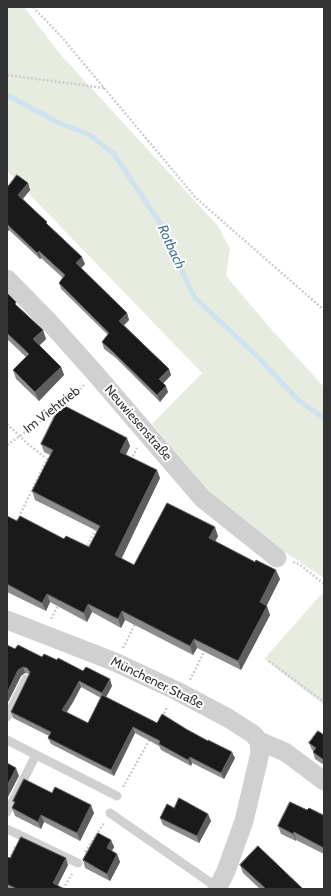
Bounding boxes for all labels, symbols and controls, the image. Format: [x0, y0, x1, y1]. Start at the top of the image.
water label: Rotbach [154, 222, 188, 272]
street label: Neuwiesenstraße [101, 382, 175, 464]
street label: Im Viehtrieb [21, 383, 83, 437]
street label: Münchener Straße [108, 654, 206, 712]

